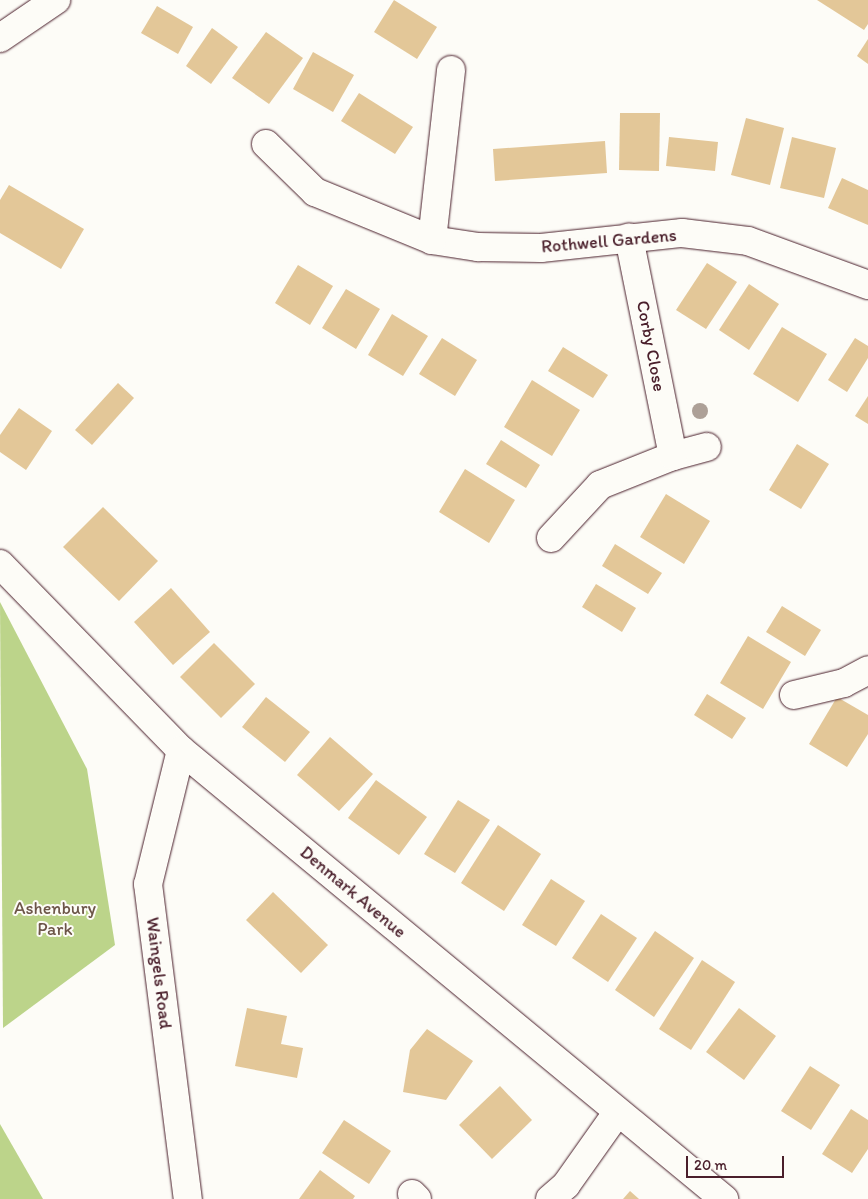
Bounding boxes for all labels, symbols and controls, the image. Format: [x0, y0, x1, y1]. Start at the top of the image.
street label: Rothwell Gardens [540, 224, 678, 258]
street label: Corby Close [632, 299, 670, 393]
street label: Denmark Avenue [296, 842, 410, 942]
park label: Ashenbury Park [14, 898, 96, 941]
street label: Waingels Road [141, 916, 177, 1030]
scale bar [688, 1146, 786, 1178]
text: 20 m [694, 1156, 727, 1174]

